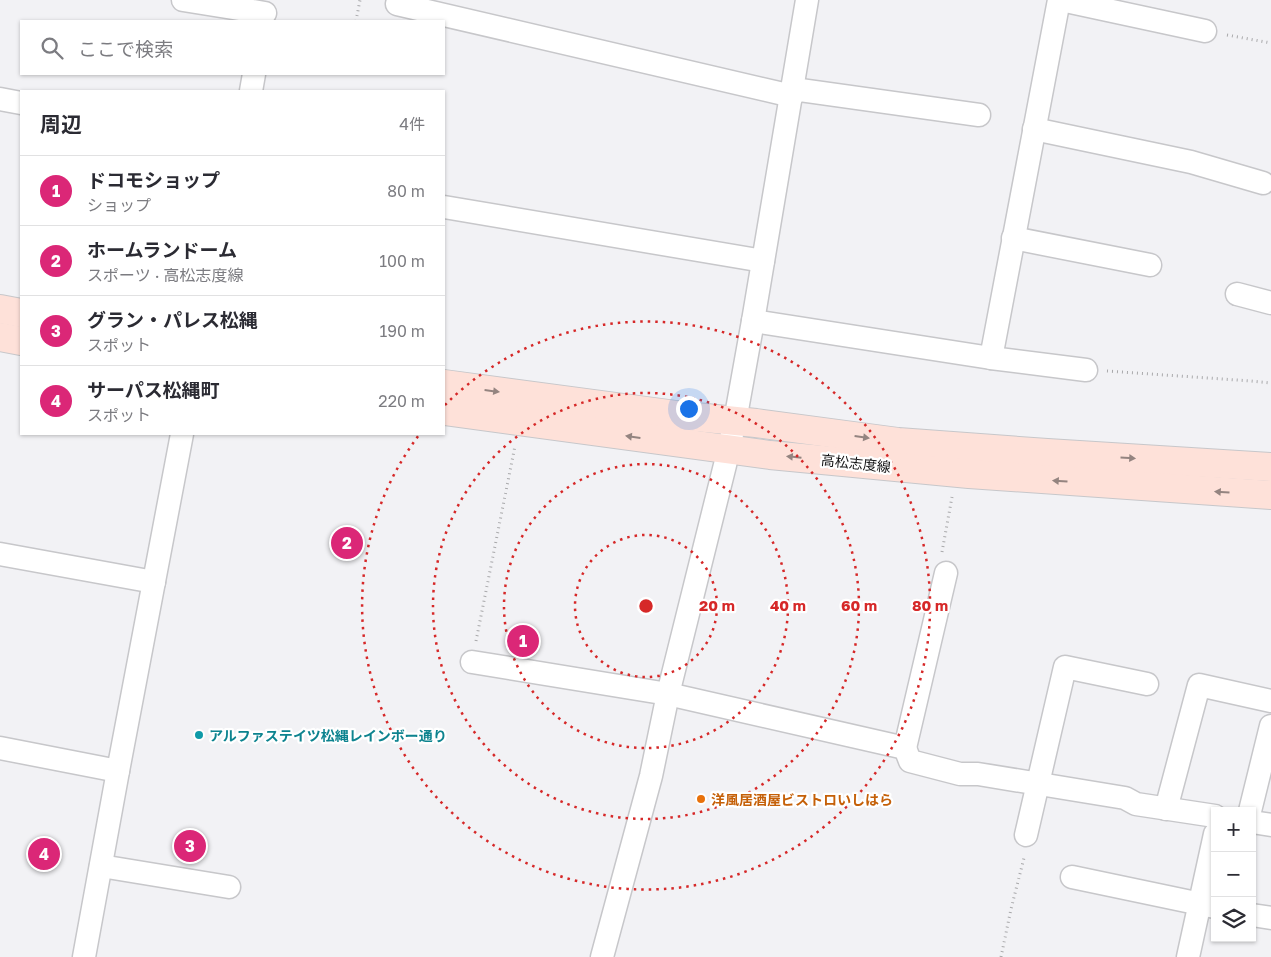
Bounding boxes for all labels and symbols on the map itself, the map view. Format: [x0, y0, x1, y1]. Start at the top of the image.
one-way arrow [484, 387, 500, 395]
your location [676, 396, 702, 422]
one-way arrow [624, 432, 640, 440]
one-way arrow [854, 433, 870, 441]
street label: 高松志度線 [820, 451, 892, 475]
one-way arrow [786, 453, 802, 461]
one-way arrow [1121, 455, 1137, 463]
one-way arrow [1052, 476, 1068, 484]
one-way arrow [1214, 488, 1230, 496]
pin: 2 [331, 524, 363, 562]
text: 20 m [699, 596, 735, 614]
text: 40 m [770, 596, 806, 614]
text: 60 m [841, 596, 877, 614]
text: 80 m [912, 596, 948, 614]
centre of rings [637, 597, 655, 615]
pin: 1 [507, 622, 539, 660]
place label: アルファステイツ松縄レインボー通り [209, 727, 447, 744]
marker: アルファステイツ松縄レインボー通り [193, 729, 205, 741]
place label: 洋風居酒屋ビストロいしはら [711, 791, 893, 808]
marker: 洋風居酒屋ビストロいしはら [695, 793, 707, 805]
pin: 3 [174, 827, 206, 865]
pin: 4 [28, 835, 60, 873]

